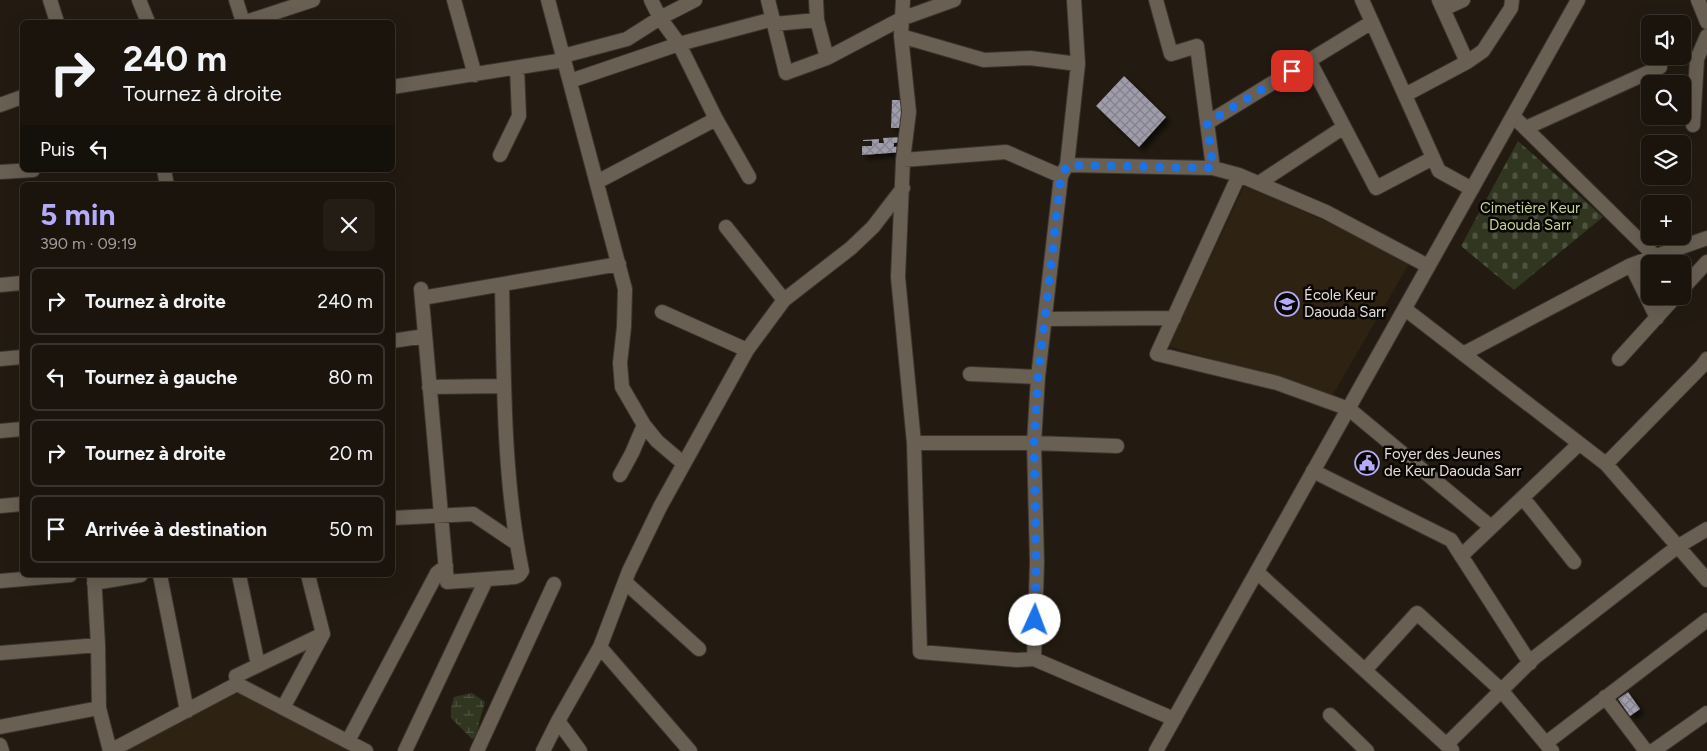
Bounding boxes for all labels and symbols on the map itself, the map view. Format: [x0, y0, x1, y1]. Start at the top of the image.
pin [1271, 50, 1313, 92]
park label: Cimetière Keur Daouda Sarr [1480, 199, 1580, 234]
place label: École Keur Daouda Sarr [1304, 286, 1386, 321]
school or university icon: École Keur Daouda Sarr [1274, 291, 1300, 317]
place label: Foyer des Jeunes de Keur Daouda Sarr [1384, 445, 1521, 480]
public building icon: Foyer des Jeunes de Keur Daouda Sarr [1354, 450, 1380, 476]
position arrow [1008, 593, 1060, 645]

